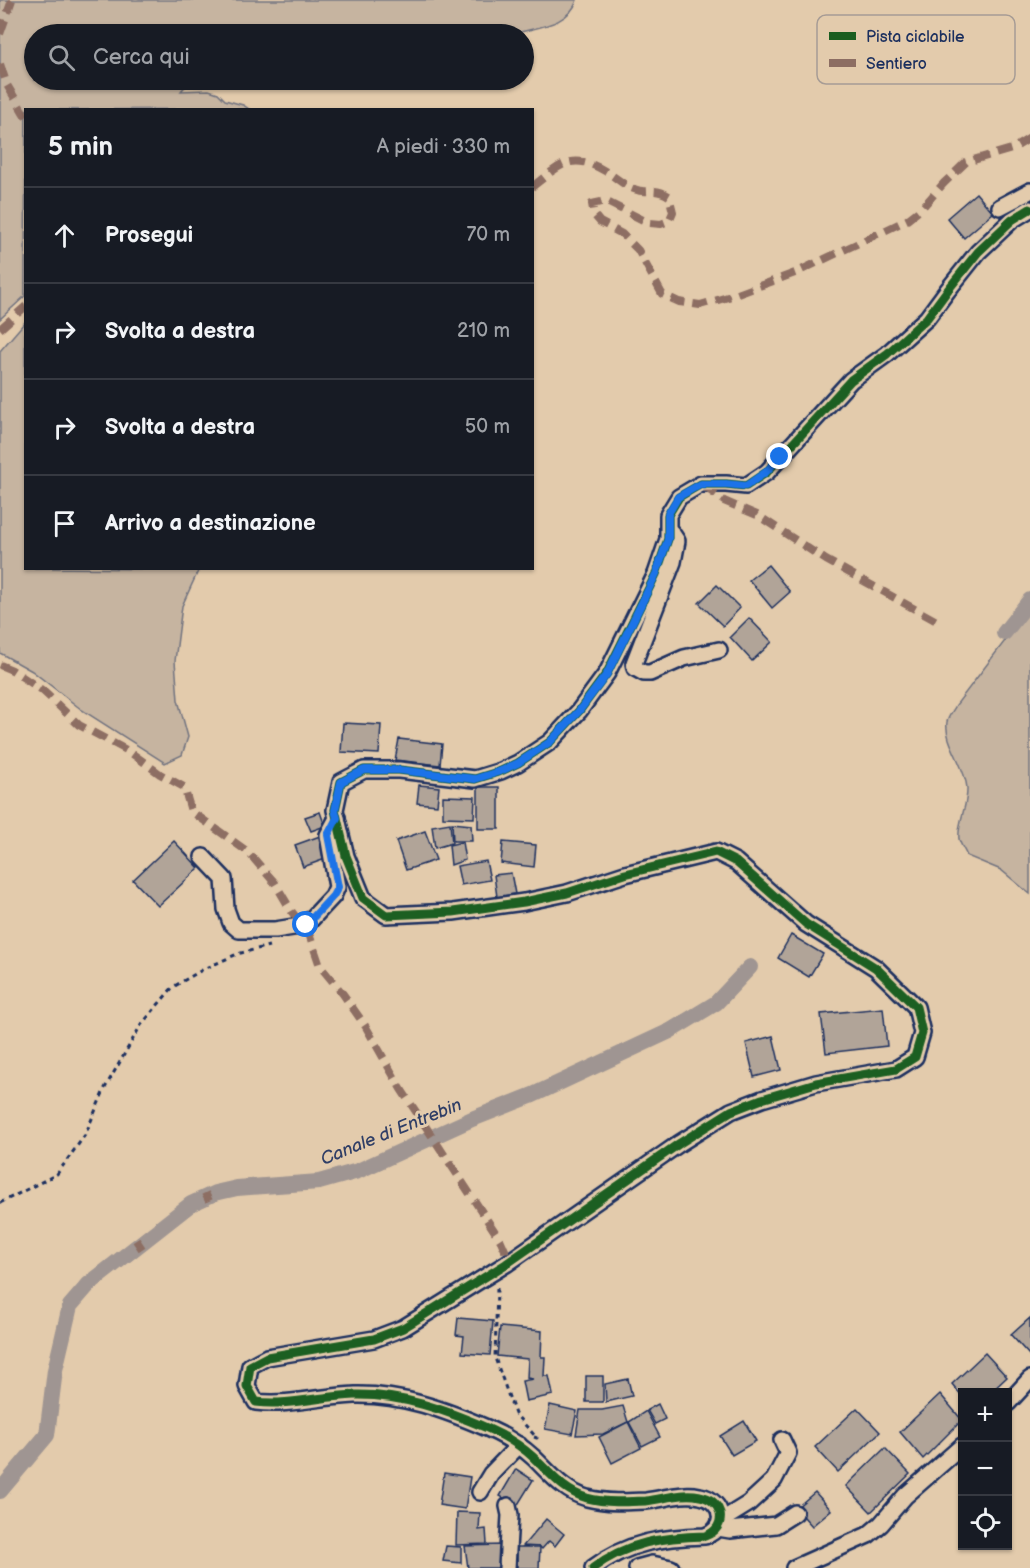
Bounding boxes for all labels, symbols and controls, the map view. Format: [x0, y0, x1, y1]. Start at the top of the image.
legend [817, 15, 1015, 84]
search box [24, 24, 534, 90]
text: Pista ciclabile [866, 28, 965, 47]
icon: search [45, 41, 78, 74]
text: Cerca qui [93, 44, 190, 71]
text: Sentiero [866, 55, 927, 74]
text: 5 min [48, 132, 113, 163]
text: A piedi · 330 m [377, 135, 510, 159]
icon: ahead [48, 219, 81, 252]
text: Prosegui [105, 222, 193, 249]
text: 70 m [466, 223, 510, 247]
icon: right [48, 315, 81, 348]
text: Svolta a destra [105, 318, 255, 345]
text: 210 m [457, 319, 510, 343]
icon: right [48, 411, 81, 444]
text: Svolta a destra [105, 414, 255, 441]
text: 50 m [465, 415, 510, 439]
route end [766, 443, 792, 469]
icon: arrive [48, 507, 81, 540]
text: Arrivo a destinazione [105, 510, 316, 537]
route start [292, 911, 318, 937]
water label: Canale di Entrebin [317, 1094, 465, 1170]
map controls [958, 1388, 1012, 1550]
button: + [958, 1388, 1012, 1442]
button: − [958, 1442, 1012, 1496]
button: locate [958, 1496, 1012, 1550]

